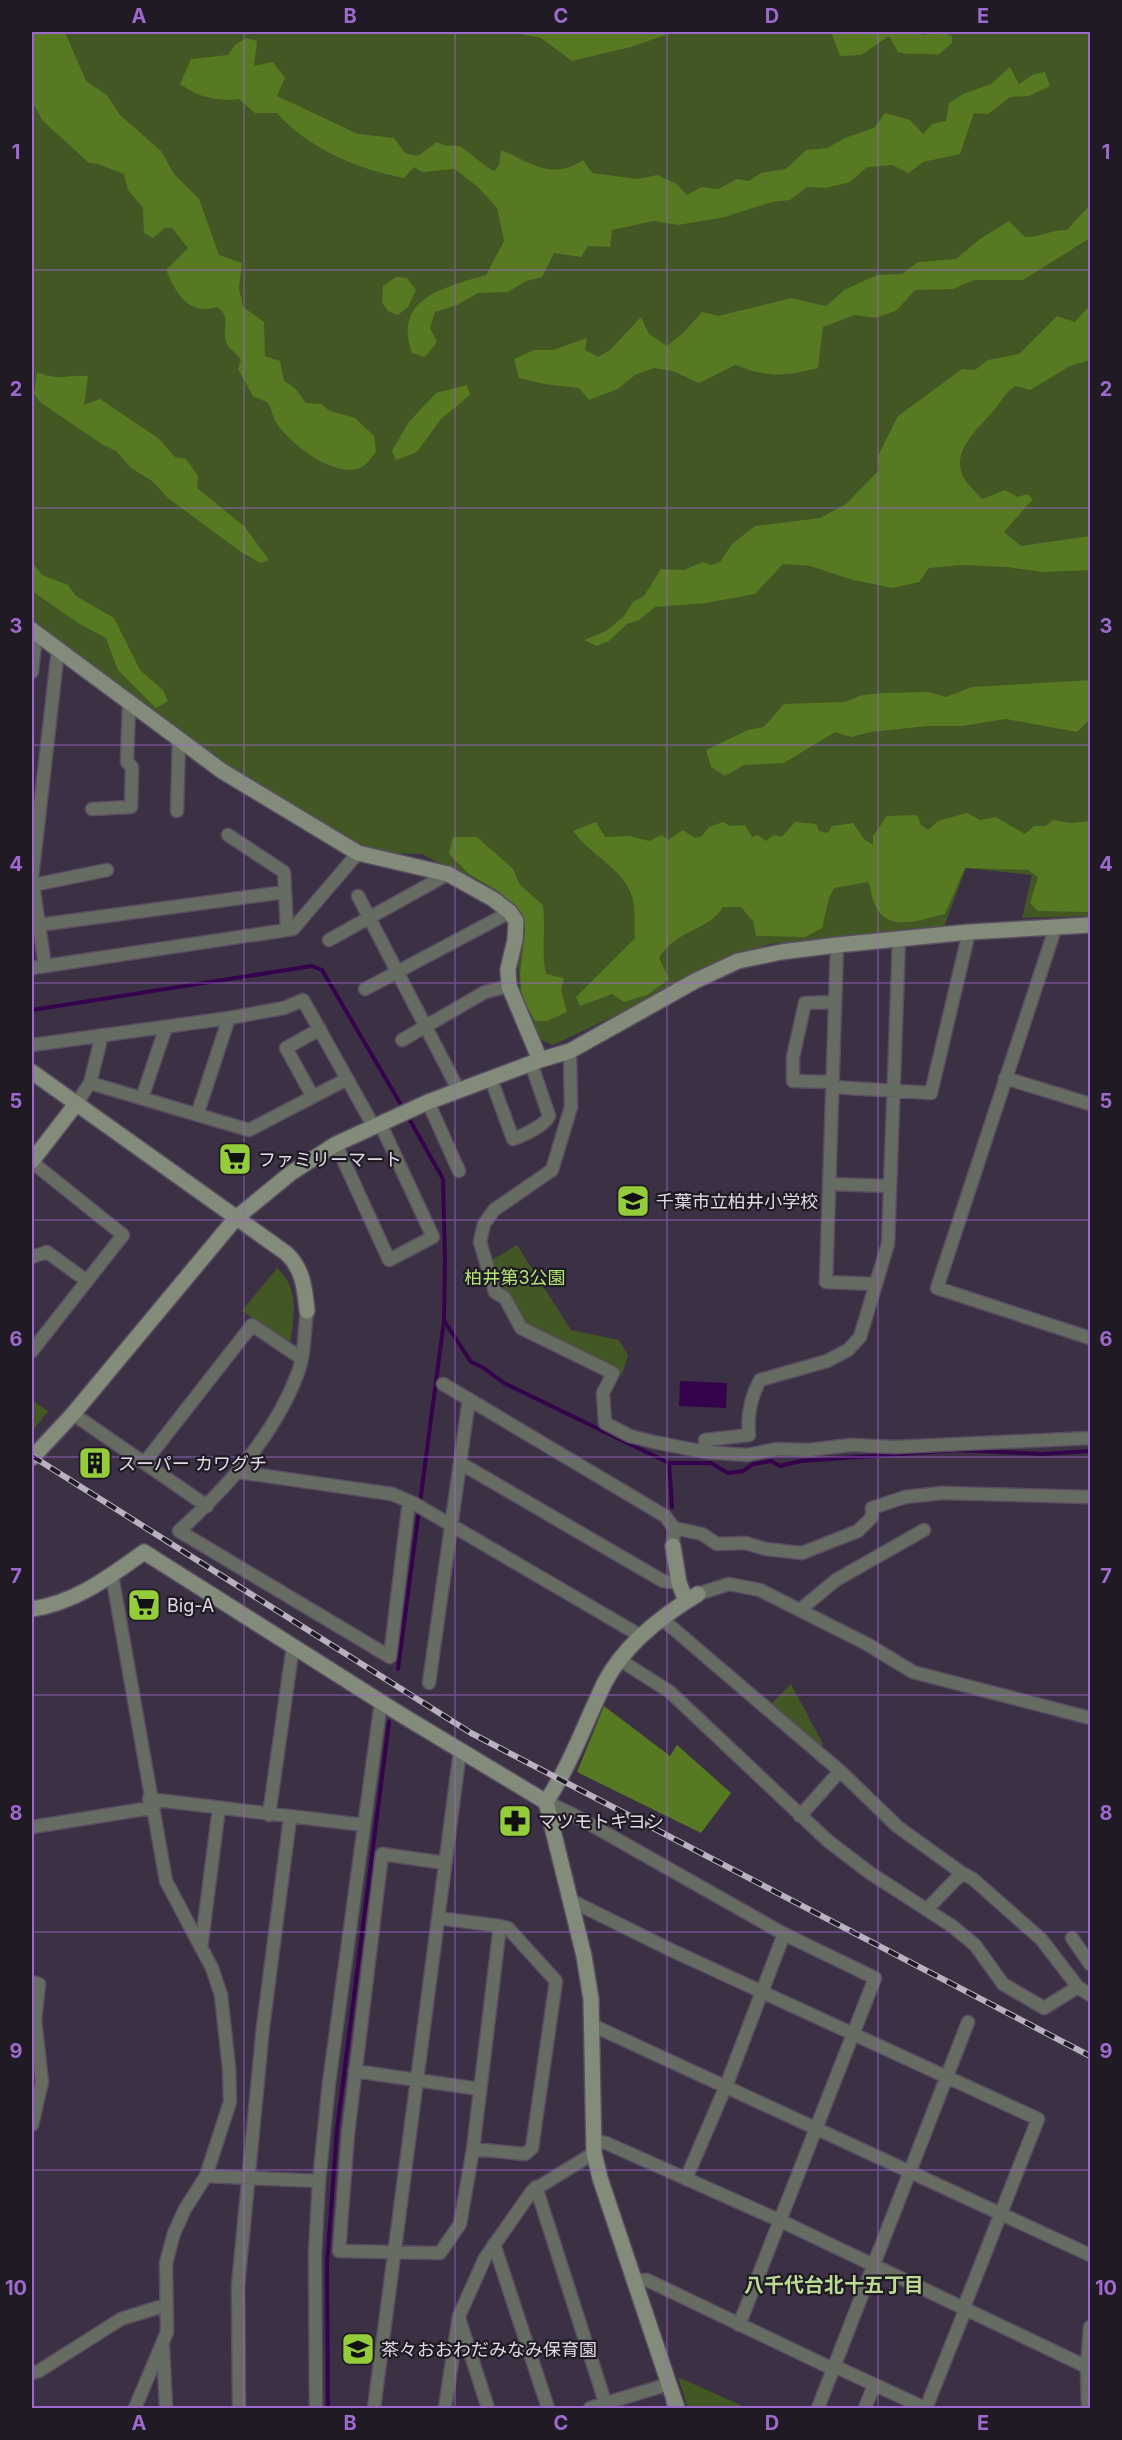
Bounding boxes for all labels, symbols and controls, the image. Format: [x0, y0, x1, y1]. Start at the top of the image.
text: A [132, 4, 147, 28]
text: B [343, 4, 357, 28]
text: C [554, 4, 568, 28]
text: D [765, 4, 779, 28]
text: E [977, 4, 989, 28]
text: 1 [12, 140, 20, 164]
text: 1 [1102, 140, 1110, 164]
text: 2 [10, 377, 22, 401]
text: 2 [1100, 377, 1112, 401]
text: 3 [10, 614, 22, 638]
text: 3 [1100, 614, 1112, 638]
text: 4 [9, 852, 23, 876]
text: 4 [1099, 852, 1113, 876]
text: 5 [10, 1089, 22, 1113]
text: 5 [1100, 1089, 1112, 1113]
supermarket icon: ファミリーマート [217, 1141, 253, 1177]
place label: ファミリーマート [258, 1149, 402, 1170]
school or university icon: 千葉市立柏井小学校 [615, 1183, 651, 1219]
place label: 千葉市立柏井小学校 [656, 1191, 818, 1212]
park label: 柏井第3公園 [464, 1267, 566, 1288]
text: 6 [10, 1327, 23, 1351]
text: 6 [1100, 1327, 1113, 1351]
building icon: スーパー カワグチ [77, 1445, 113, 1481]
place label: スーパー カワグチ [118, 1453, 267, 1474]
text: 7 [10, 1564, 22, 1588]
text: 7 [1100, 1564, 1112, 1588]
supermarket icon: Big-A [126, 1587, 162, 1623]
place label: Big-A [167, 1595, 214, 1616]
text: 8 [9, 1801, 23, 1825]
text: 8 [1099, 1801, 1113, 1825]
pharmacy icon: マツモトキヨシ [497, 1803, 533, 1839]
place label: マツモトキヨシ [538, 1811, 664, 1832]
text: 9 [10, 2039, 23, 2063]
text: 9 [1100, 2039, 1113, 2063]
district label: 八千代台北十五丁目 [744, 2273, 924, 2297]
text: 10 [5, 2276, 27, 2300]
text: 10 [1095, 2276, 1117, 2300]
school or university icon: 茶々おおわだみなみ保育園 [340, 2331, 376, 2367]
place label: 茶々おおわだみなみ保育園 [381, 2339, 597, 2360]
text: A [132, 2411, 147, 2435]
text: B [343, 2411, 357, 2435]
text: C [554, 2411, 568, 2435]
text: D [765, 2411, 779, 2435]
text: E [977, 2411, 989, 2435]

